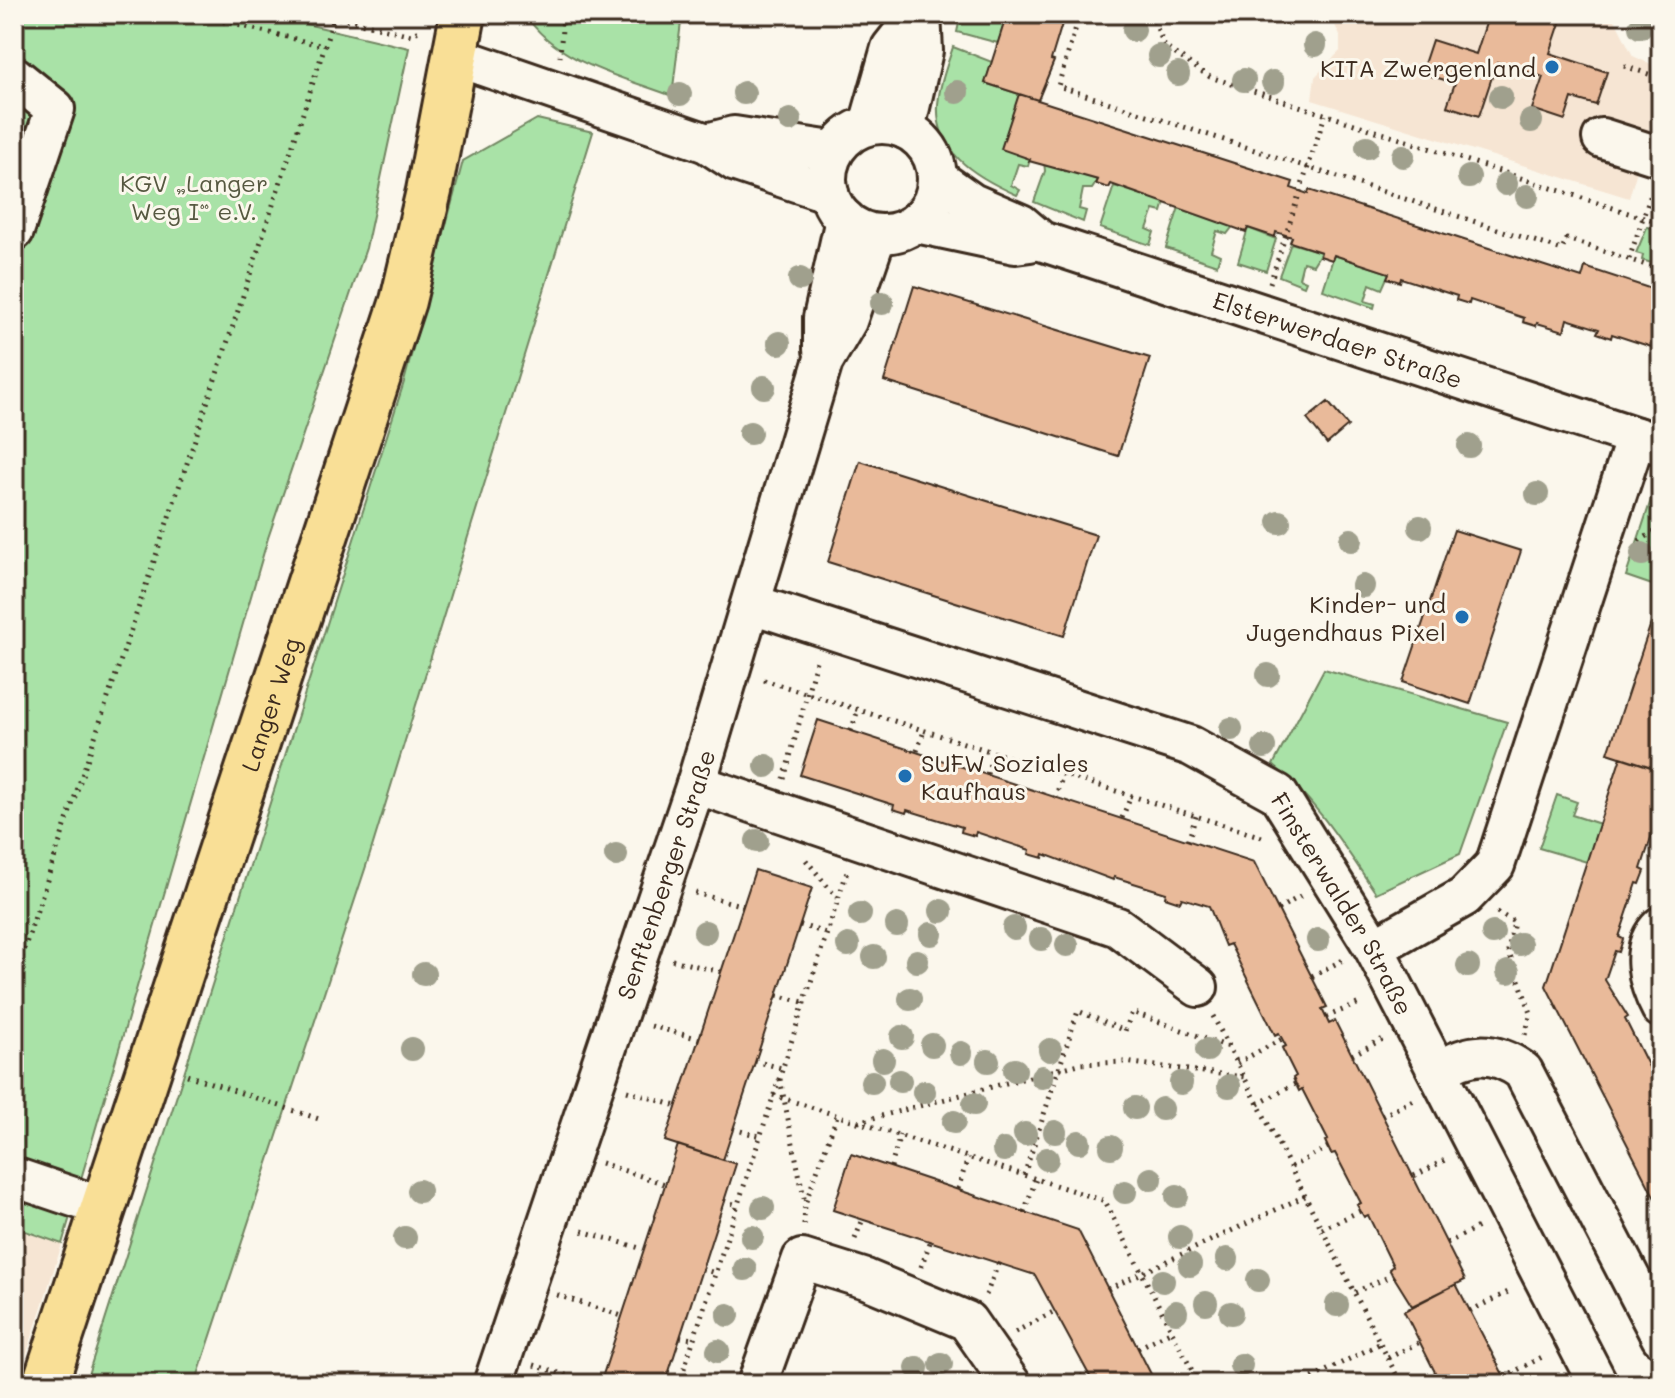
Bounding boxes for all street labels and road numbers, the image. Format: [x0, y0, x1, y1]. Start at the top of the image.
street label: Elsterwerdaer Straße [1210, 283, 1467, 394]
street label: Langer Weg [233, 633, 306, 775]
street label: Senftenberger Straße [609, 746, 721, 1003]
street label: Finsterwalder Straße [1265, 786, 1421, 1020]

